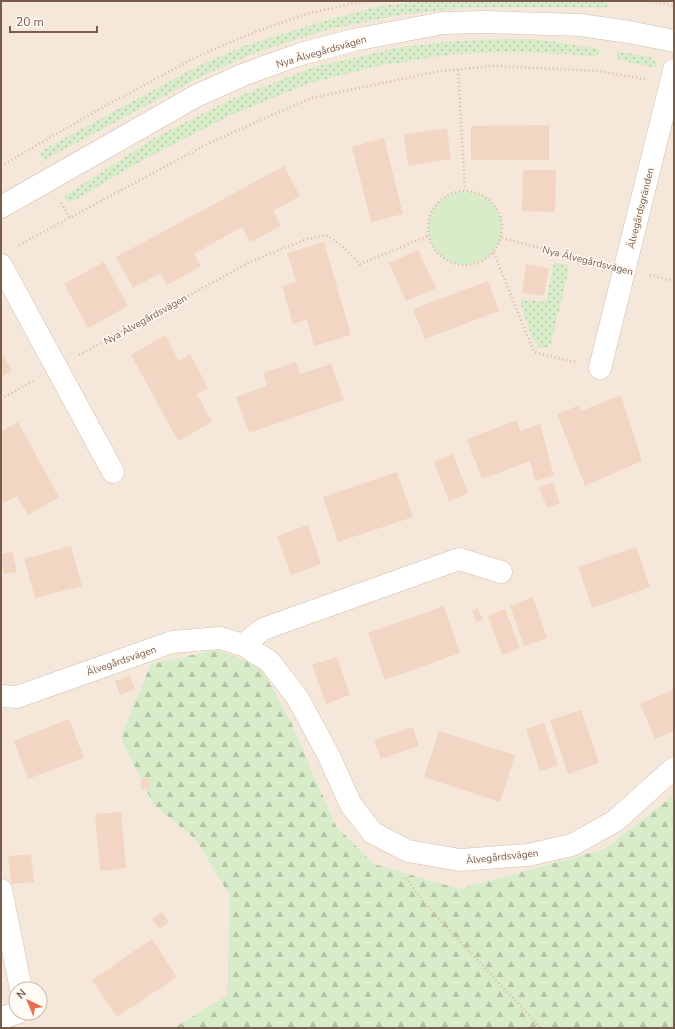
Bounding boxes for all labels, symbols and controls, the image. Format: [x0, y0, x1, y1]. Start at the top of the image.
scale bar [10, 8, 97, 34]
text: 20 m [16, 14, 44, 30]
street label: Nya Älvegårdsvägen [275, 32, 368, 72]
street label: Älvegårdsgränden [624, 166, 658, 250]
street label: Nya Älvegårdsvägen [541, 243, 635, 279]
street label: Nya Älvegårdsvägen [101, 291, 190, 349]
street label: Älvegårdsvägen [85, 642, 158, 679]
street label: Älvegårdsvägen [465, 846, 539, 868]
north arrow [8, 981, 48, 1021]
text: N [13, 986, 30, 1002]

